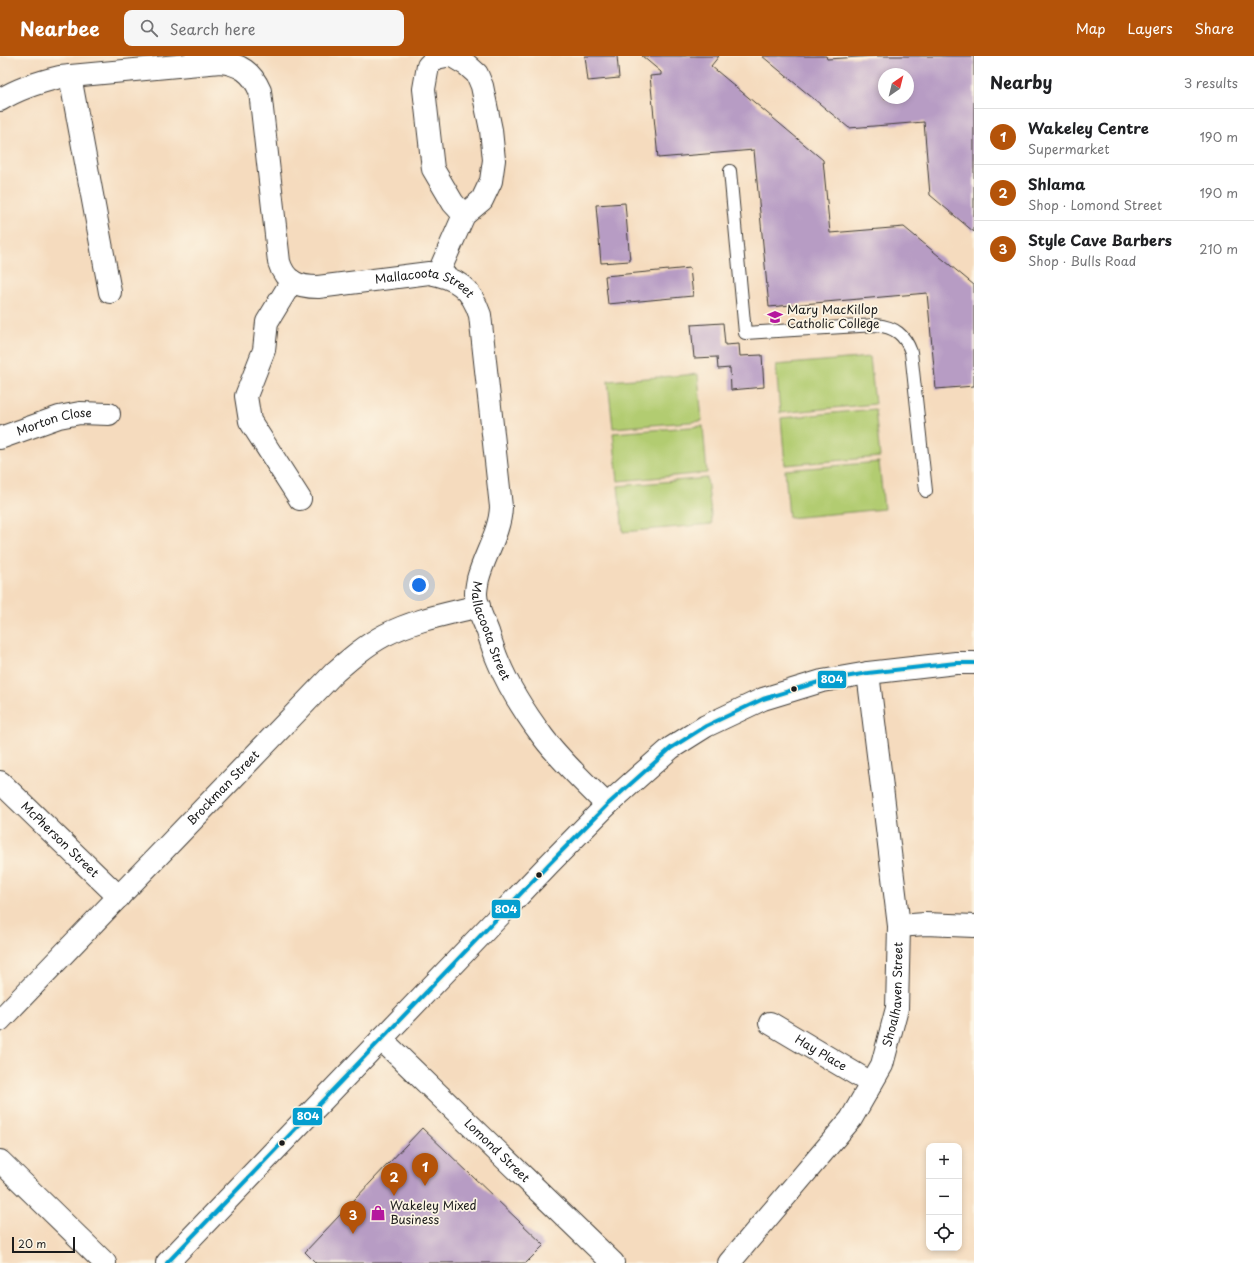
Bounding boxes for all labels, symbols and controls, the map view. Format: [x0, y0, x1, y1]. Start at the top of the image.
search box [124, 10, 404, 46]
text: Nearbee [20, 14, 100, 42]
icon: search [138, 17, 160, 39]
text: Search here [170, 17, 255, 40]
text: Map [1076, 18, 1106, 39]
text: Layers [1128, 18, 1173, 39]
text: Share [1195, 18, 1234, 39]
north arrow [878, 68, 914, 104]
text: Nearby [990, 69, 1052, 95]
text: 3 results [1184, 73, 1238, 92]
text: Wakeley Centre [1028, 116, 1149, 139]
text: 1 [1000, 127, 1006, 146]
text: 190 m [1199, 127, 1238, 146]
text: Supermarket [1028, 139, 1110, 158]
text: Shlama [1028, 172, 1085, 195]
text: 2 [998, 183, 1008, 202]
text: 190 m [1199, 183, 1238, 202]
text: Shop · Lomond Street [1028, 195, 1162, 214]
text: Style Cave Barbers [1028, 228, 1172, 251]
text: 3 [999, 239, 1007, 258]
text: 210 m [1199, 239, 1238, 258]
text: Shop · Bulls Road [1028, 251, 1136, 270]
street label: Mallacoota Street [374, 263, 479, 301]
place label: Mary MacKillop Catholic College [787, 300, 880, 332]
school or university icon: Mary MacKillop Catholic College [766, 308, 784, 326]
street label: Morton Close [14, 403, 92, 439]
your location [409, 575, 429, 595]
street label: Mallacoota Street [468, 580, 516, 683]
line badge: 804 [817, 670, 847, 689]
text: 804 [821, 670, 844, 687]
unlabelled marker [789, 684, 799, 694]
street label: Brockman Street [182, 746, 263, 829]
street label: McPherson Street [17, 797, 103, 881]
unlabelled marker [534, 870, 544, 880]
line badge: 804 [491, 899, 521, 919]
text: 804 [495, 900, 518, 917]
street label: Shoalhaven Street [877, 942, 907, 1049]
street label: Hay Place [792, 1030, 851, 1075]
line badge: 804 [292, 1107, 323, 1126]
text: 804 [297, 1107, 320, 1124]
street label: Lomond Street [461, 1114, 534, 1186]
unlabelled marker [277, 1138, 287, 1148]
map controls [926, 1143, 962, 1251]
button: + [926, 1143, 962, 1179]
pin: 1 [412, 1153, 438, 1186]
pin: 2 [381, 1163, 407, 1196]
button: − [926, 1179, 962, 1215]
place label: Wakeley Mixed Business [390, 1196, 477, 1228]
pin: 3 [340, 1201, 366, 1234]
shop icon: Wakeley Mixed Business [369, 1204, 387, 1222]
button: locate [926, 1215, 962, 1251]
scale bar [12, 1235, 75, 1254]
text: 20 m [18, 1235, 46, 1252]

